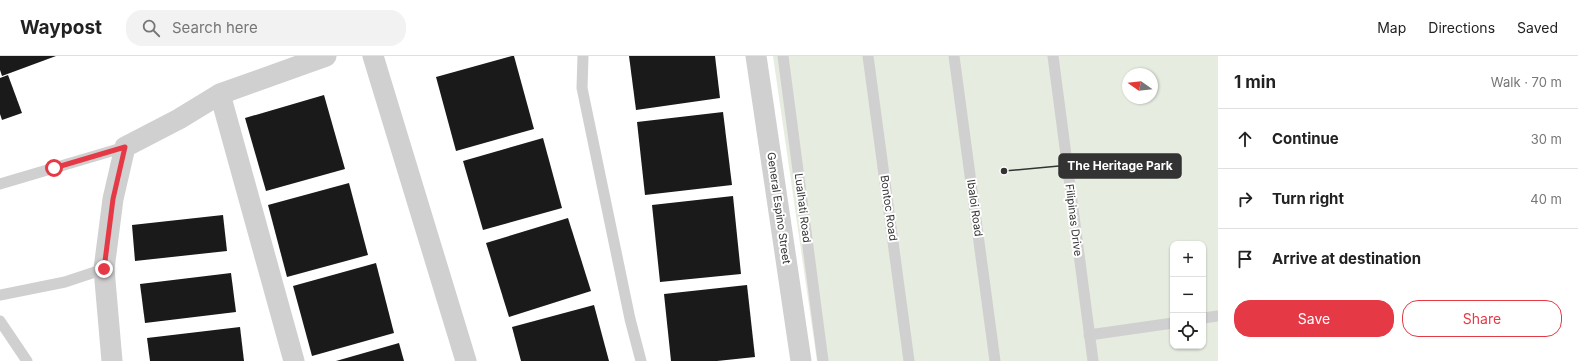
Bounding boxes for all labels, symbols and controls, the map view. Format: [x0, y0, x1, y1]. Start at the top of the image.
search box [126, 10, 406, 46]
text: Waypost [20, 16, 102, 39]
icon: search [140, 17, 162, 39]
text: Search here [172, 18, 258, 37]
text: Map [1377, 19, 1406, 36]
text: Directions [1428, 19, 1495, 36]
text: Saved [1517, 19, 1558, 36]
north arrow [1122, 68, 1158, 104]
text: 1 min [1234, 72, 1276, 92]
text: Walk · 70 m [1491, 74, 1562, 90]
icon: ahead [1234, 128, 1256, 150]
text: Continue [1272, 129, 1339, 148]
text: 30 m [1531, 131, 1562, 147]
street label: General Espino Street [764, 151, 794, 265]
callout: The Heritage Park [1059, 154, 1181, 178]
text: The Heritage Park [1067, 158, 1173, 173]
route start [45, 159, 63, 177]
street label: Lualhati Road [792, 172, 814, 244]
street label: Bontoc Road [877, 174, 901, 242]
street label: Ibaloi Road [964, 179, 986, 237]
street label: Filipinas Drive [1063, 183, 1085, 257]
icon: right [1234, 188, 1256, 210]
text: Turn right [1272, 189, 1344, 208]
text: 40 m [1530, 191, 1562, 207]
map controls [1170, 241, 1206, 349]
button: + [1170, 241, 1206, 277]
icon: arrive [1234, 248, 1256, 270]
text: Arrive at destination [1272, 249, 1421, 268]
route end [95, 260, 113, 278]
button: − [1170, 277, 1206, 313]
button: Save [1234, 300, 1394, 337]
button: Share [1402, 300, 1562, 337]
button: locate [1170, 313, 1206, 349]

